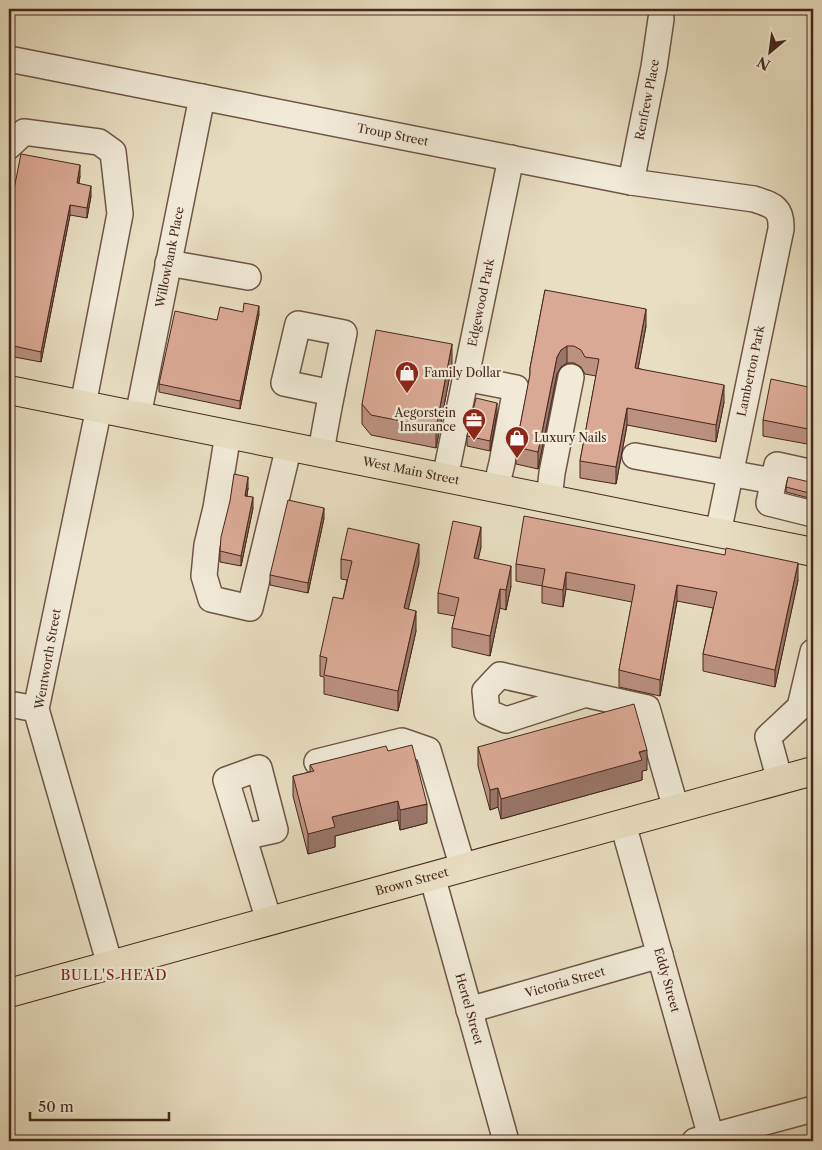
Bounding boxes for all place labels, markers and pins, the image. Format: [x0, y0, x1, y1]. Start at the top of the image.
shop icon: Family Dollar [394, 360, 420, 394]
place label: Family Dollar [424, 365, 501, 380]
place label: Aegorstein Insurance [394, 405, 456, 434]
office icon: Aegorstein Insurance [461, 407, 487, 441]
shop icon: Luxury Nails [504, 425, 530, 459]
place label: Luxury Nails [534, 430, 607, 445]

